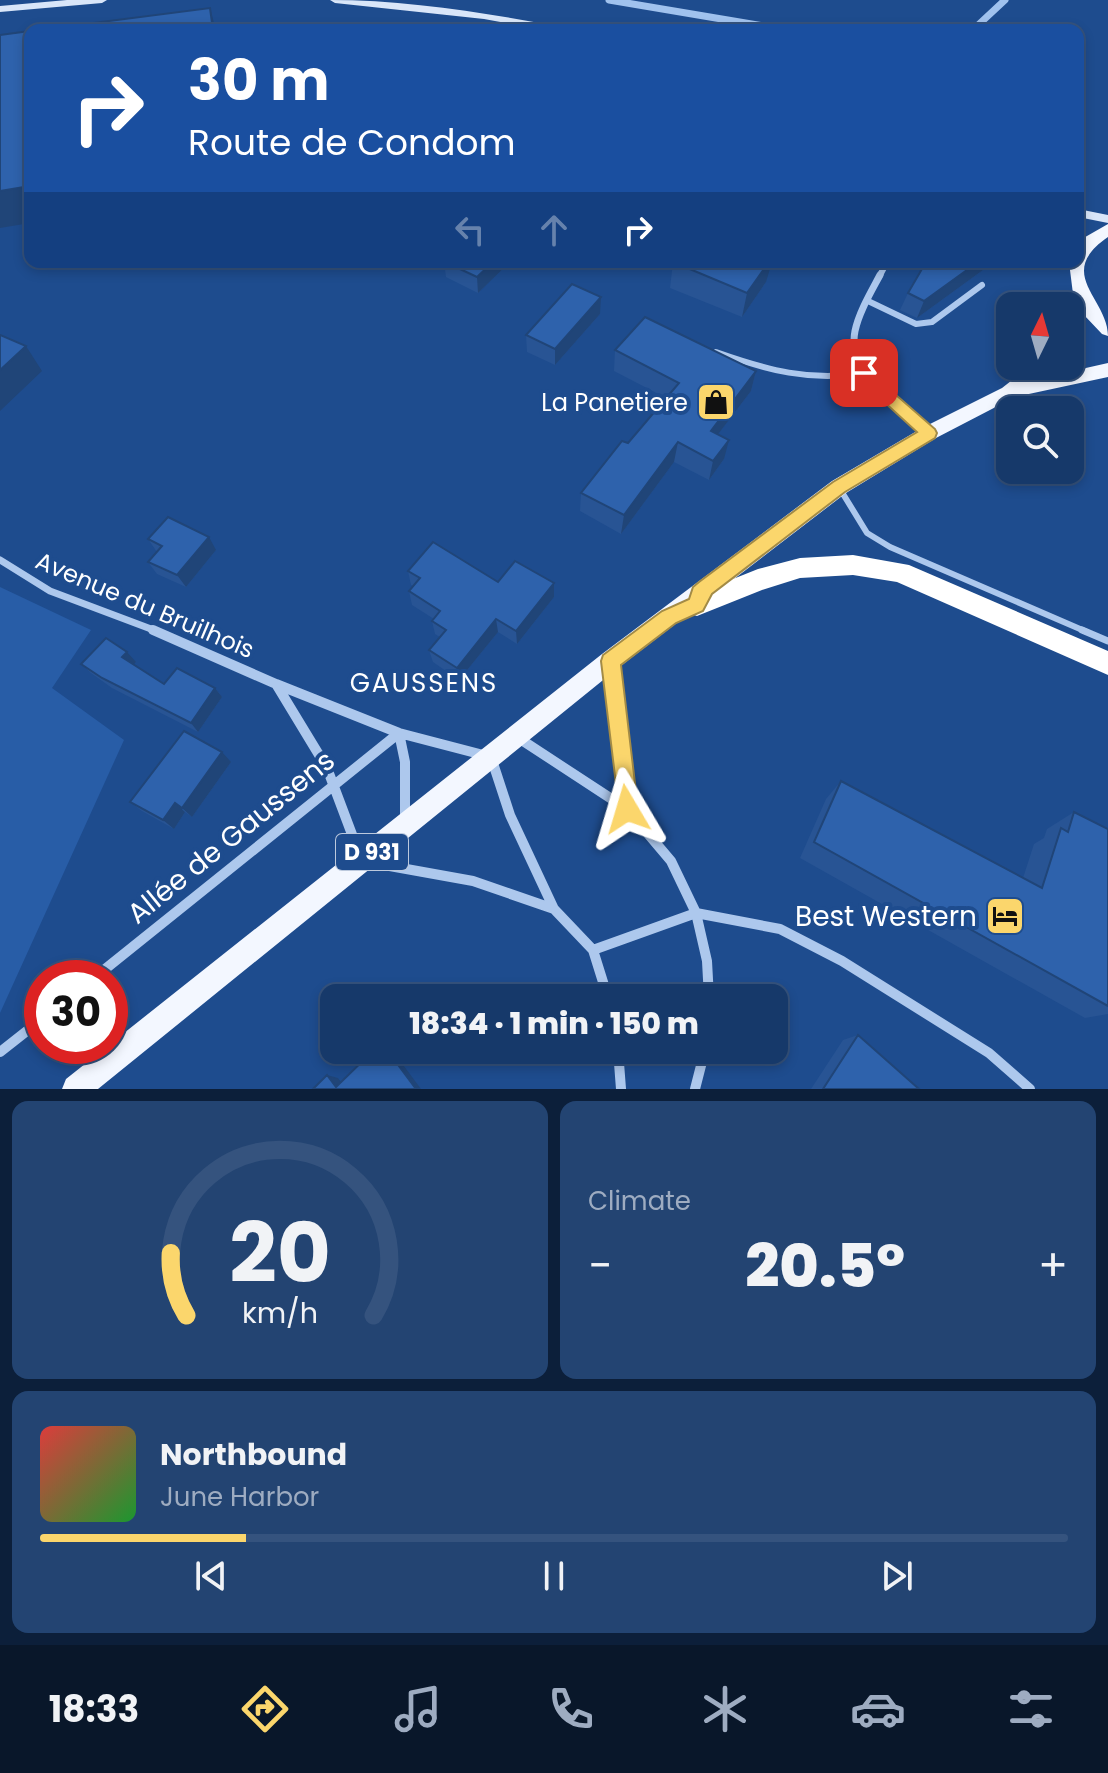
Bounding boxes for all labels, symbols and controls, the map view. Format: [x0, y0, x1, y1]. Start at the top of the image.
text: 30 m [188, 41, 330, 120]
icon: right [56, 56, 160, 160]
text: Route de Condom [188, 117, 516, 168]
icon: left [448, 208, 492, 252]
icon: ahead [532, 208, 576, 252]
icon: right [616, 208, 660, 252]
north arrow [996, 292, 1084, 380]
map controls [996, 292, 1084, 484]
pin [830, 339, 898, 407]
icon: arrive [842, 351, 886, 395]
shop icon: La Panetiere [695, 381, 737, 423]
place label: La Panetiere [541, 386, 688, 419]
button: search [996, 396, 1084, 484]
street label: Avenue du Bruilhois [31, 544, 259, 666]
district label: GAUSSENS [350, 665, 498, 701]
street label: Allée de Gaussens [119, 741, 343, 933]
position arrow [585, 767, 669, 851]
road number: D 931 [336, 834, 408, 870]
hotel icon: Best Western [984, 895, 1026, 937]
place label: Best Western [795, 897, 977, 936]
speed limit sign: 30 [24, 960, 128, 1064]
text: 18:34 · 1 min · 150 m [409, 1002, 699, 1045]
text: Climate [588, 1183, 691, 1219]
text: 20 [229, 1195, 331, 1311]
text: 20.5° [745, 1224, 905, 1308]
text: − [588, 1235, 612, 1296]
text: + [1038, 1235, 1068, 1296]
text: km/h [242, 1293, 318, 1333]
text: Northbound [160, 1433, 347, 1476]
text: June Harbor [160, 1479, 319, 1515]
icon: previous [189, 1554, 233, 1598]
icon: pause [532, 1554, 576, 1598]
icon: next [875, 1554, 919, 1598]
icon: directions [237, 1681, 293, 1737]
icon: music [390, 1681, 446, 1737]
icon: phone [543, 1681, 599, 1737]
icon: climate [697, 1681, 753, 1737]
icon: car [850, 1681, 906, 1737]
icon: filters [1003, 1681, 1059, 1737]
text: 18:33 [49, 1684, 139, 1735]

